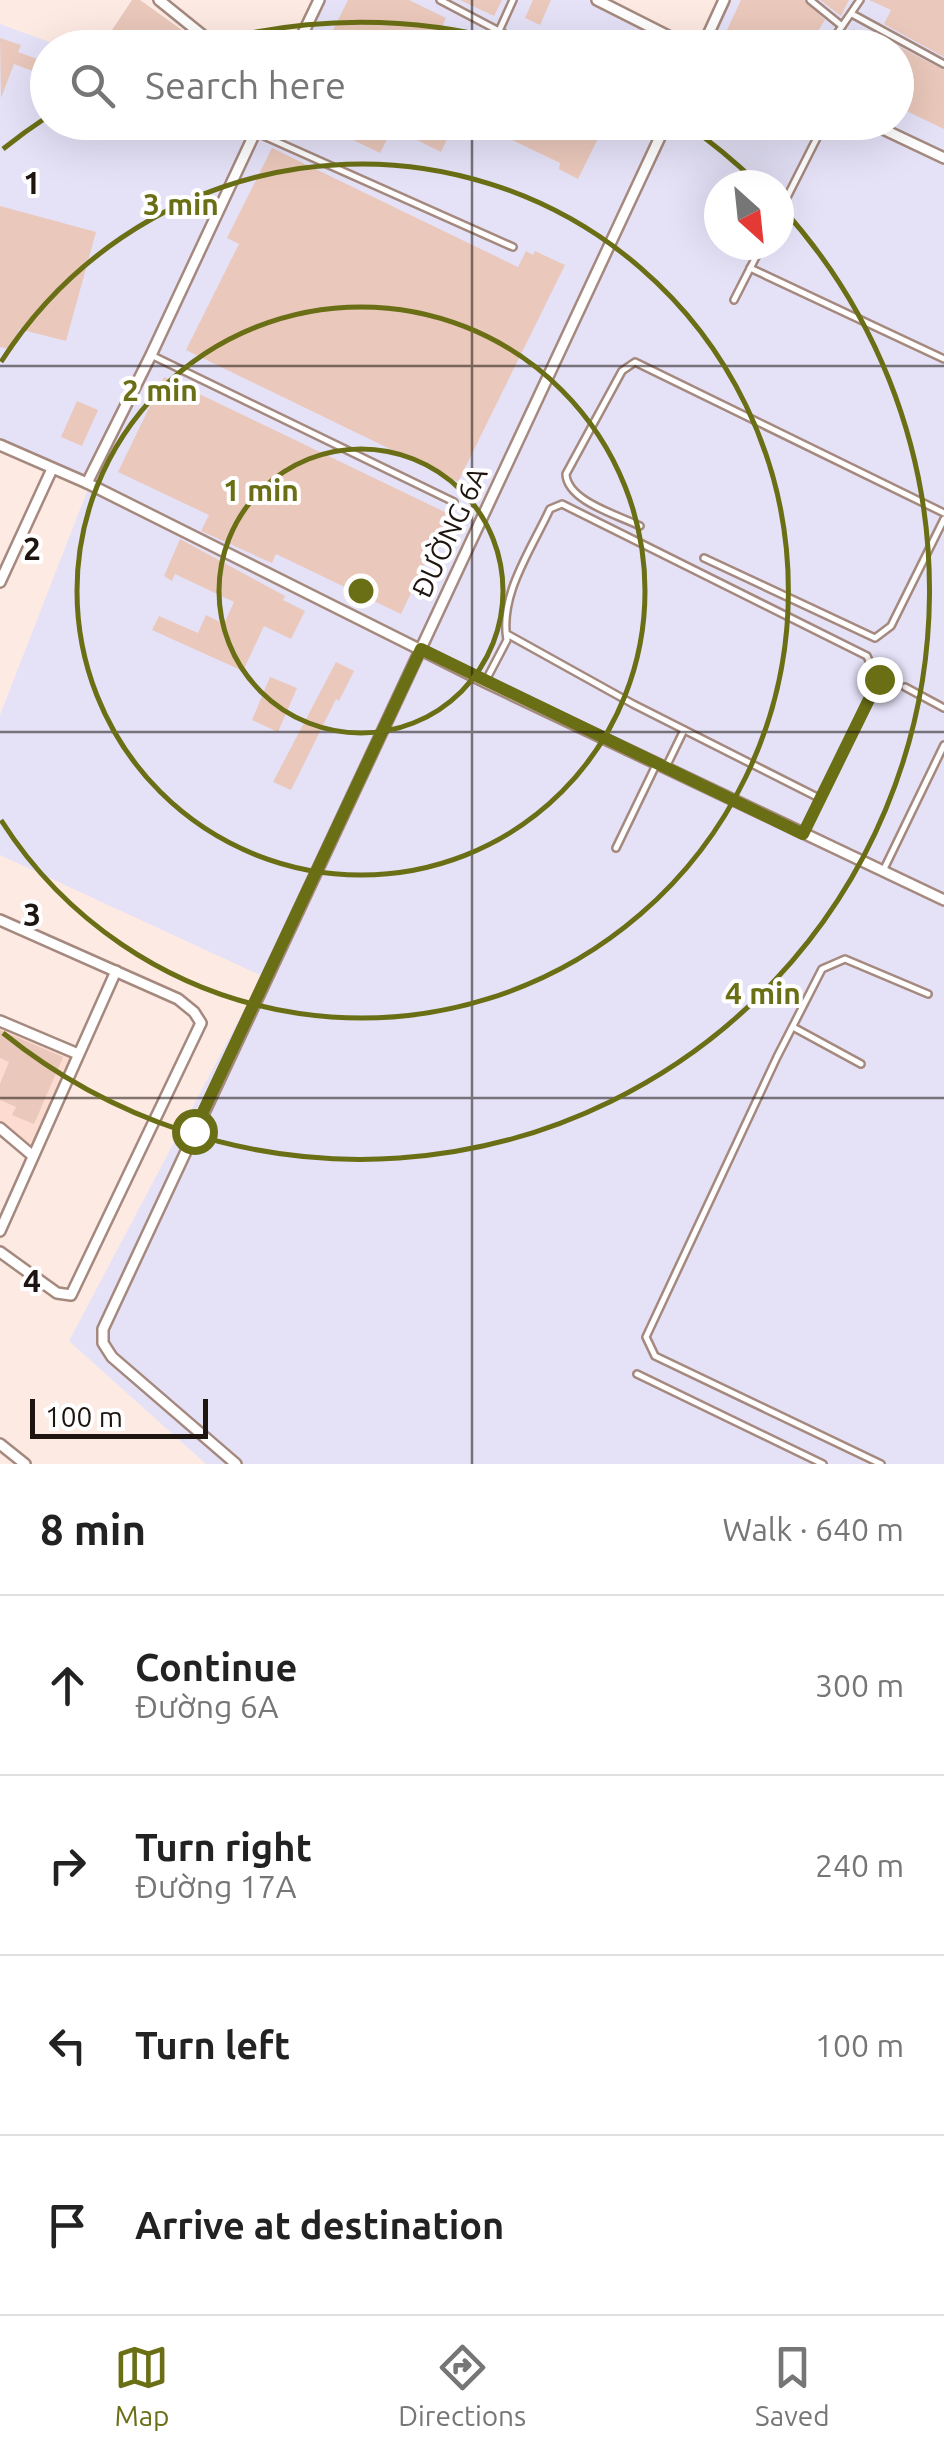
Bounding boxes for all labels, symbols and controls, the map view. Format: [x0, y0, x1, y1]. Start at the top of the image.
search box [30, 30, 914, 140]
icon: search [65, 58, 120, 113]
text: Search here [145, 64, 346, 106]
text: 1 [23, 164, 41, 200]
north arrow [704, 170, 794, 260]
text: 3 min [143, 187, 219, 221]
text: 2 min [122, 373, 198, 407]
street label: ĐƯỜNG 6A [404, 461, 493, 602]
text: 1 min [223, 473, 299, 507]
text: 2 [23, 530, 41, 566]
centre of rings [343, 573, 379, 609]
route end [857, 657, 903, 703]
text: 3 [23, 896, 41, 932]
text: 4 min [725, 976, 801, 1010]
route start [172, 1109, 218, 1155]
text: 4 [23, 1262, 41, 1298]
scale bar [30, 1394, 208, 1438]
text: 100 m [45, 1401, 123, 1432]
text: 8 min [40, 1506, 146, 1553]
text: Walk · 640 m [722, 1511, 904, 1547]
text: Continue [135, 1646, 297, 1688]
icon: ahead [40, 1658, 95, 1713]
text: 300 m [815, 1667, 904, 1703]
text: Đường 6A [135, 1688, 279, 1724]
text: Turn right [135, 1826, 312, 1868]
icon: right [40, 1838, 95, 1893]
text: 240 m [815, 1847, 904, 1883]
text: Đường 17A [135, 1868, 297, 1904]
icon: left [40, 2018, 95, 2073]
text: Turn left [135, 2024, 290, 2066]
text: 100 m [815, 2027, 904, 2063]
icon: arrive [40, 2198, 95, 2253]
text: Arrive at destination [135, 2204, 504, 2246]
tab: Map [114, 2340, 170, 2431]
tab: Directions [398, 2340, 526, 2431]
tab: Saved [755, 2340, 830, 2431]

